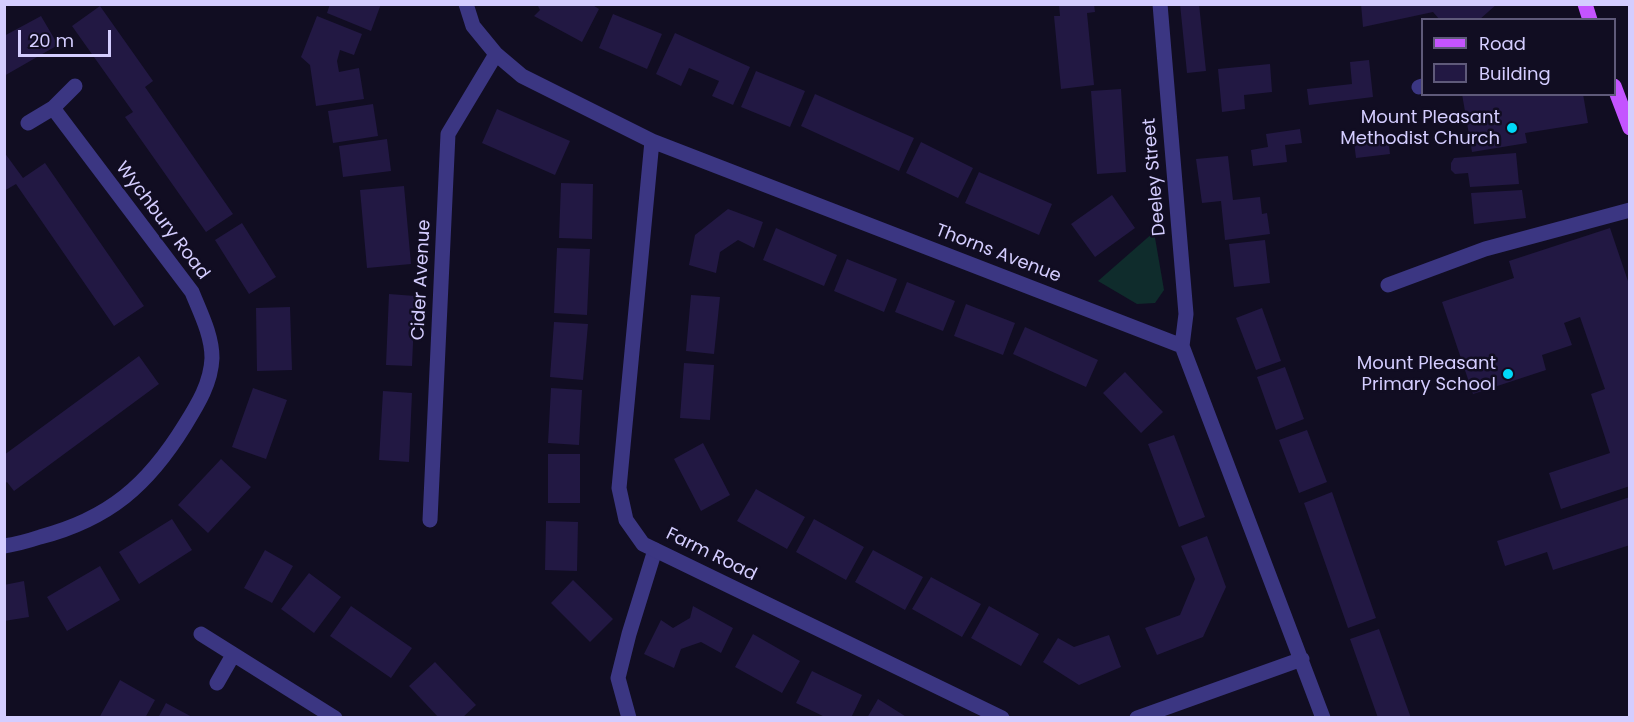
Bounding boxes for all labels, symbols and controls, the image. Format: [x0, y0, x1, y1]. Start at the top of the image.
scale bar [21, 18, 114, 56]
legend [1421, 18, 1616, 96]
text: 20 m [29, 28, 74, 53]
text: Road [1479, 31, 1526, 56]
text: Building [1479, 61, 1551, 86]
place label: Mount Pleasant Methodist Church [1340, 107, 1500, 150]
street label: Deeley Street [1139, 117, 1171, 237]
marker: Mount Pleasant Methodist Church [1505, 121, 1519, 135]
street label: Wychbury Road [111, 158, 213, 284]
street label: Cider Avenue [408, 219, 436, 341]
street label: Thorns Avenue [932, 220, 1064, 288]
place label: Mount Pleasant Primary School [1357, 353, 1496, 395]
marker: Mount Pleasant Primary School [1501, 367, 1515, 381]
street label: Farm Road [662, 524, 760, 586]

